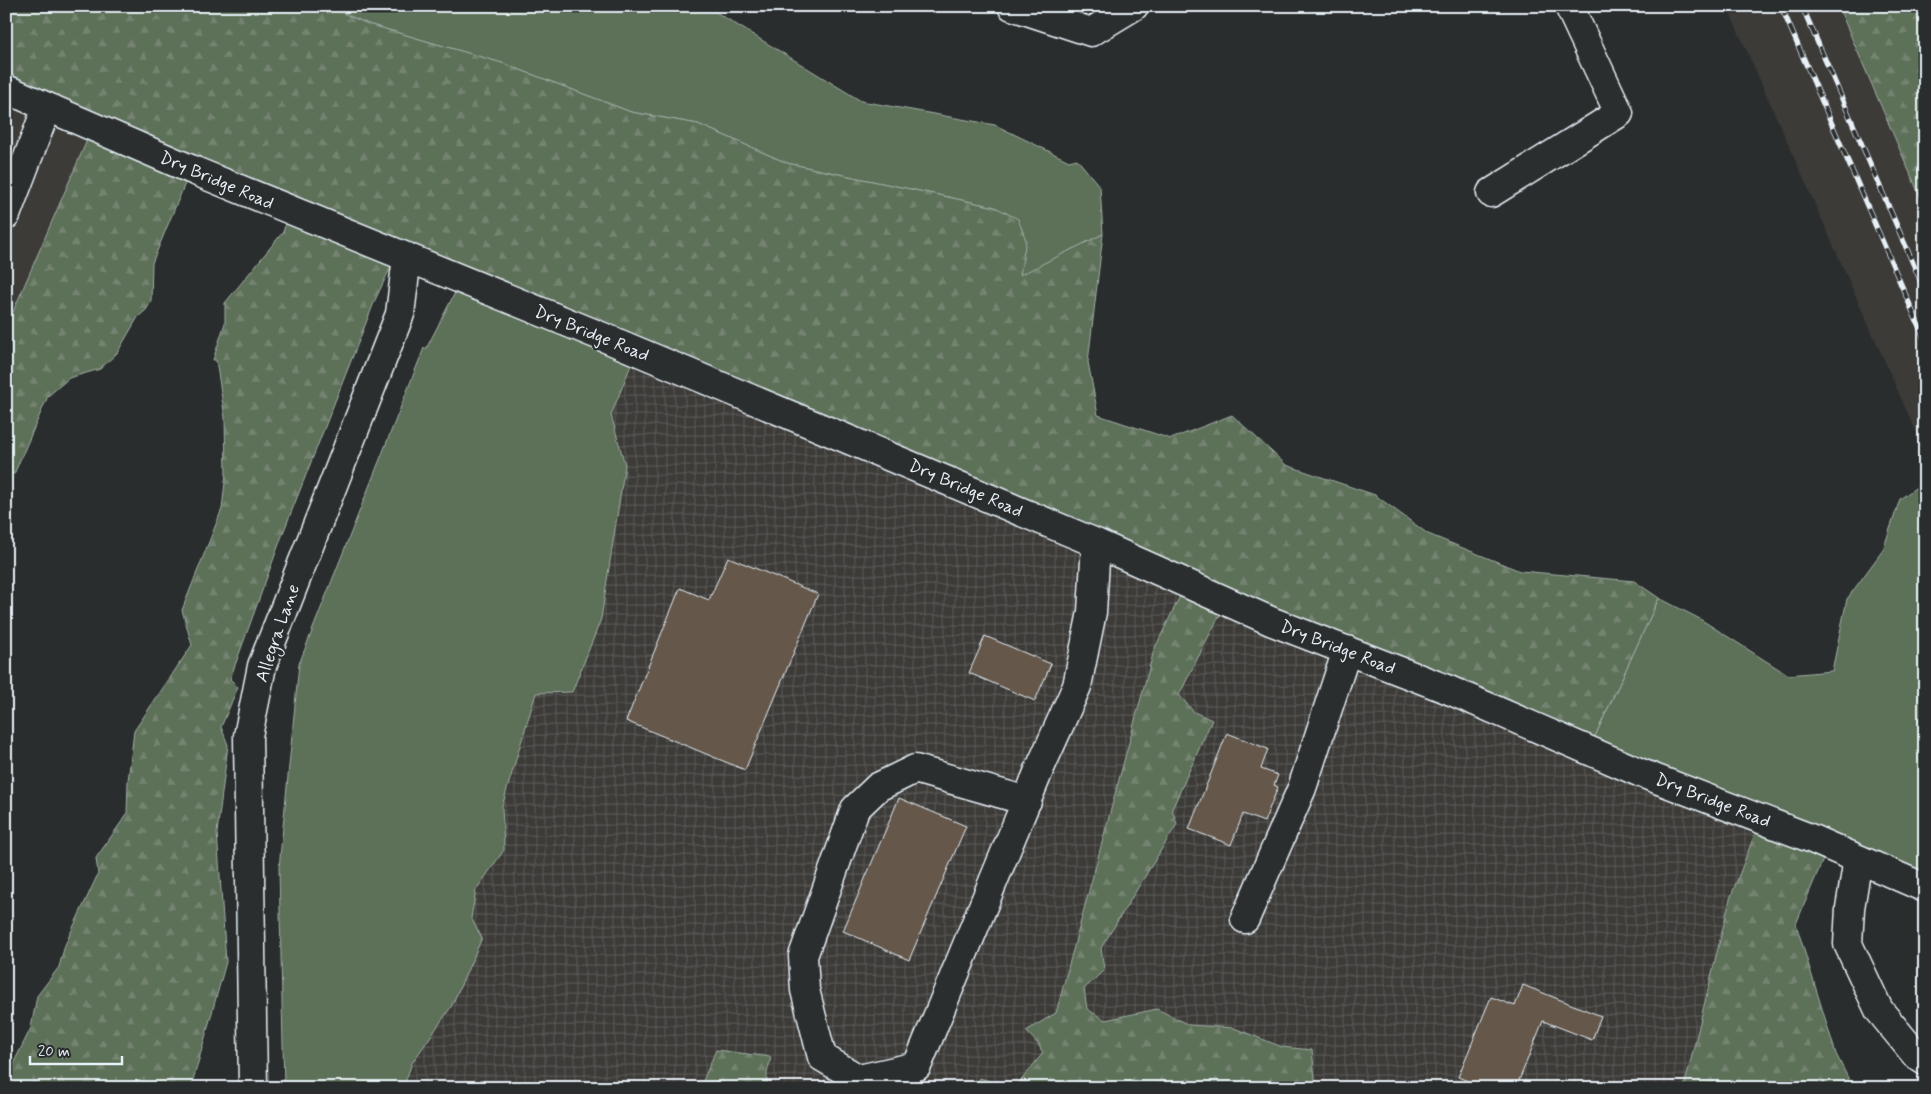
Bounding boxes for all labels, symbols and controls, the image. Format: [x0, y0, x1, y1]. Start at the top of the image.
street label: Dry Bridge Road [156, 146, 277, 216]
street label: Dry Bridge Road [531, 300, 653, 368]
street label: Dry Bridge Road [905, 454, 1026, 524]
street label: Allegra Lane [250, 581, 307, 686]
street label: Dry Bridge Road [1276, 615, 1399, 681]
street label: Dry Bridge Road [1651, 768, 1774, 834]
scale bar [30, 1034, 122, 1066]
text: 20 m [38, 1042, 70, 1062]

